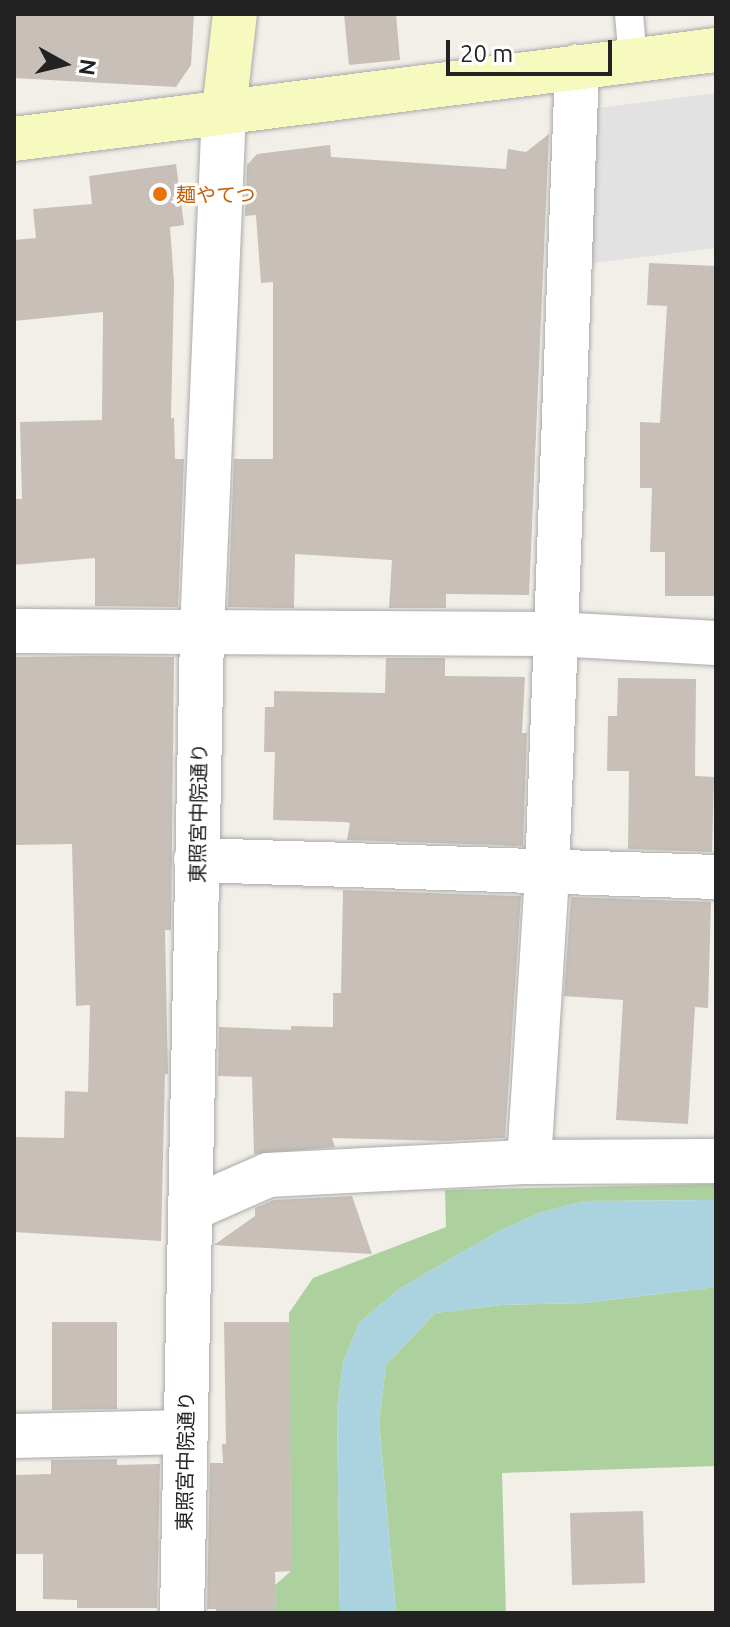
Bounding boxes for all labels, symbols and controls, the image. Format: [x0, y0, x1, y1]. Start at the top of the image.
north arrow [24, 24, 104, 104]
scale bar [450, 24, 616, 74]
text: 20 m [460, 40, 513, 67]
text: N [75, 58, 102, 77]
place label: 麺やてつ [176, 182, 256, 206]
marker: 麺やてつ [151, 185, 169, 203]
street label: 東照宮中院通り [185, 743, 211, 883]
street label: 東照宮中院通り [172, 1391, 198, 1531]

